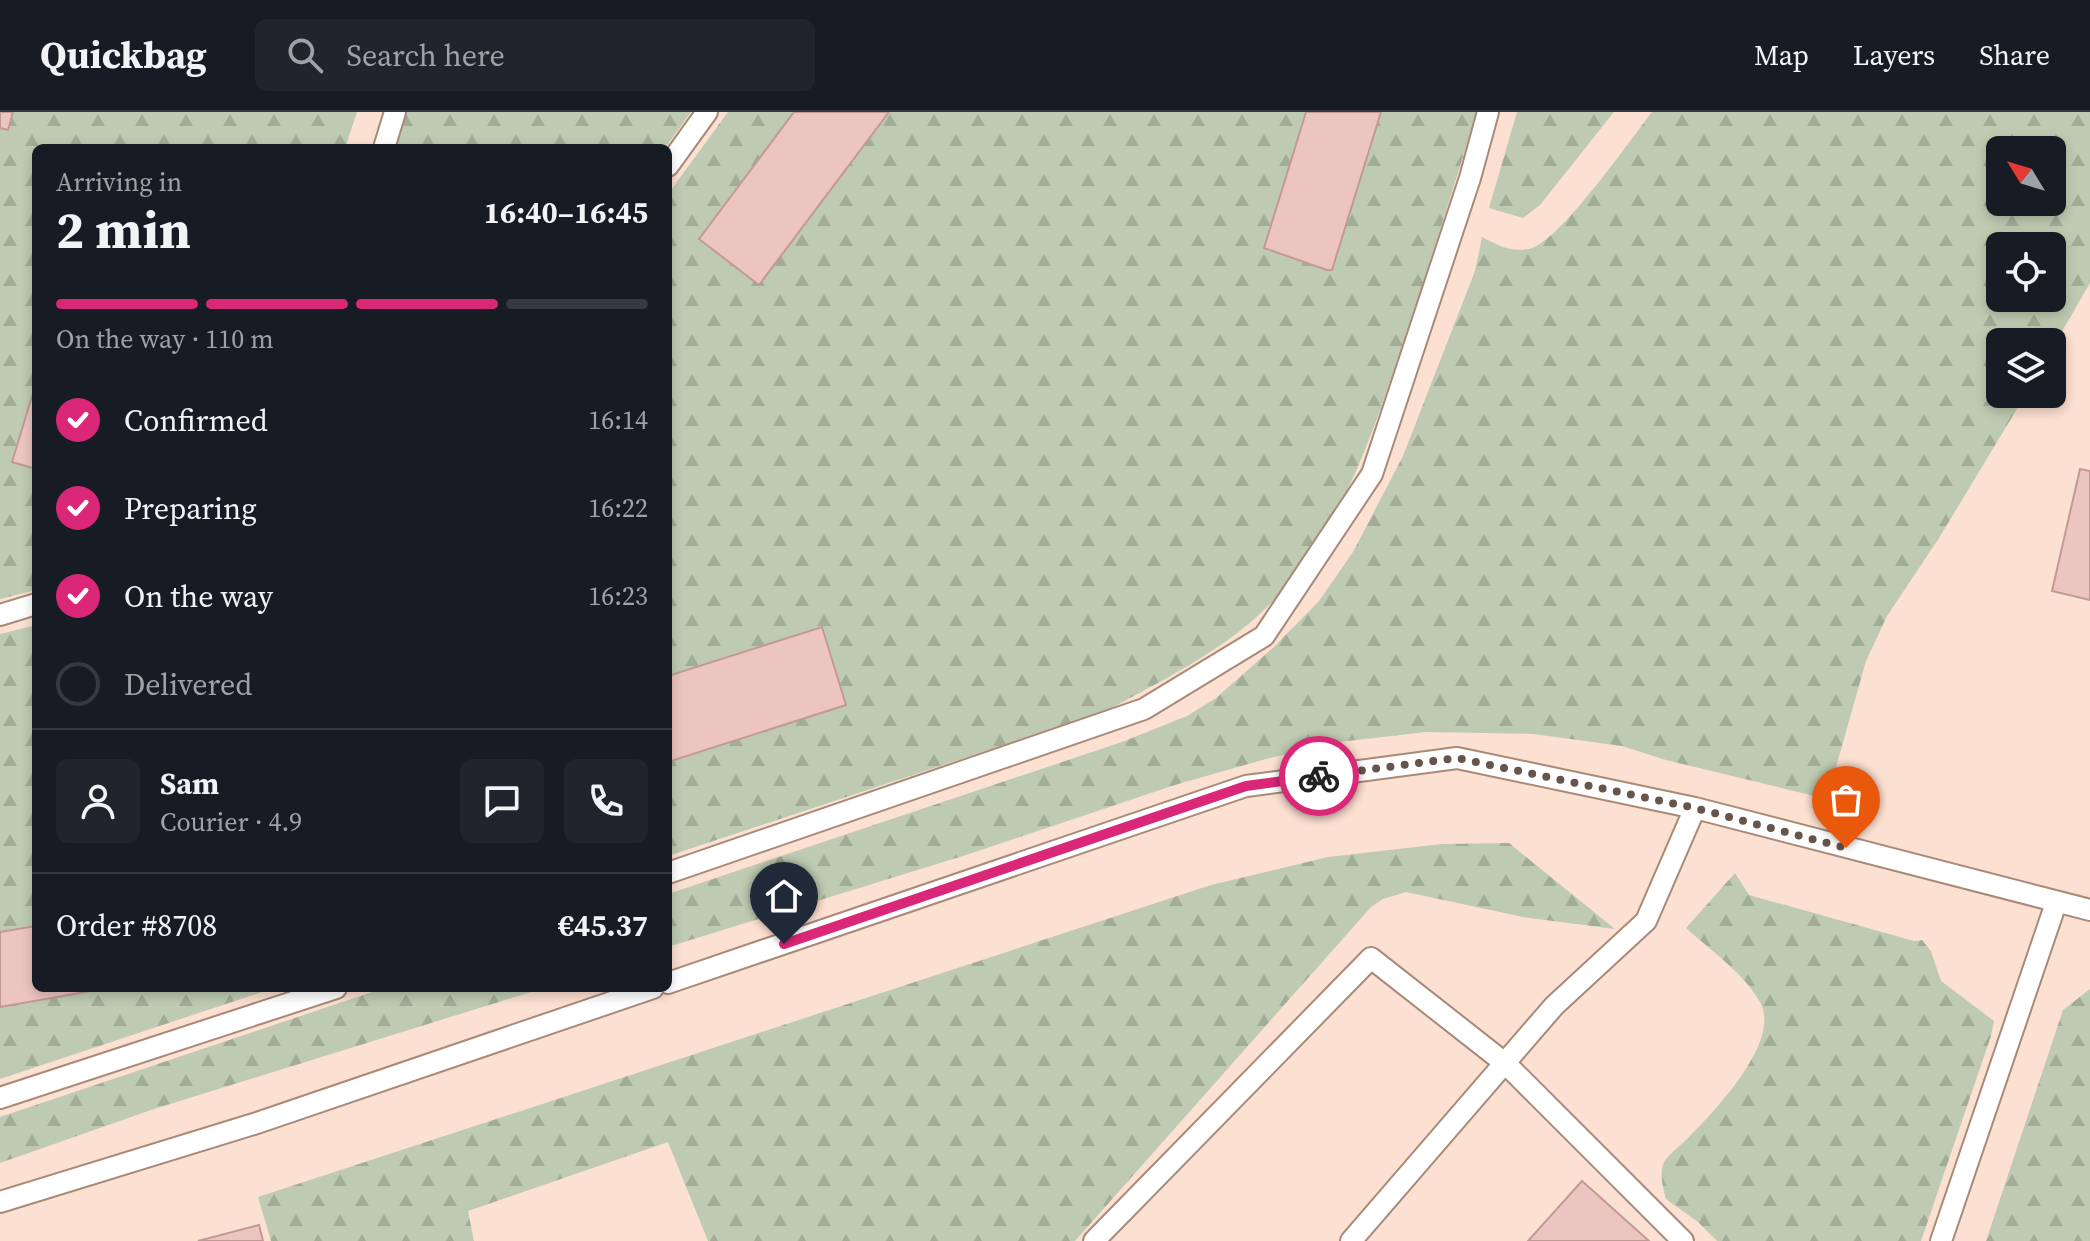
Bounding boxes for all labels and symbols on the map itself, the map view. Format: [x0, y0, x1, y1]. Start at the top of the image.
north arrow [1986, 136, 2066, 216]
courier [1279, 736, 1359, 816]
pin [1812, 766, 1880, 848]
pin [750, 862, 818, 944]

